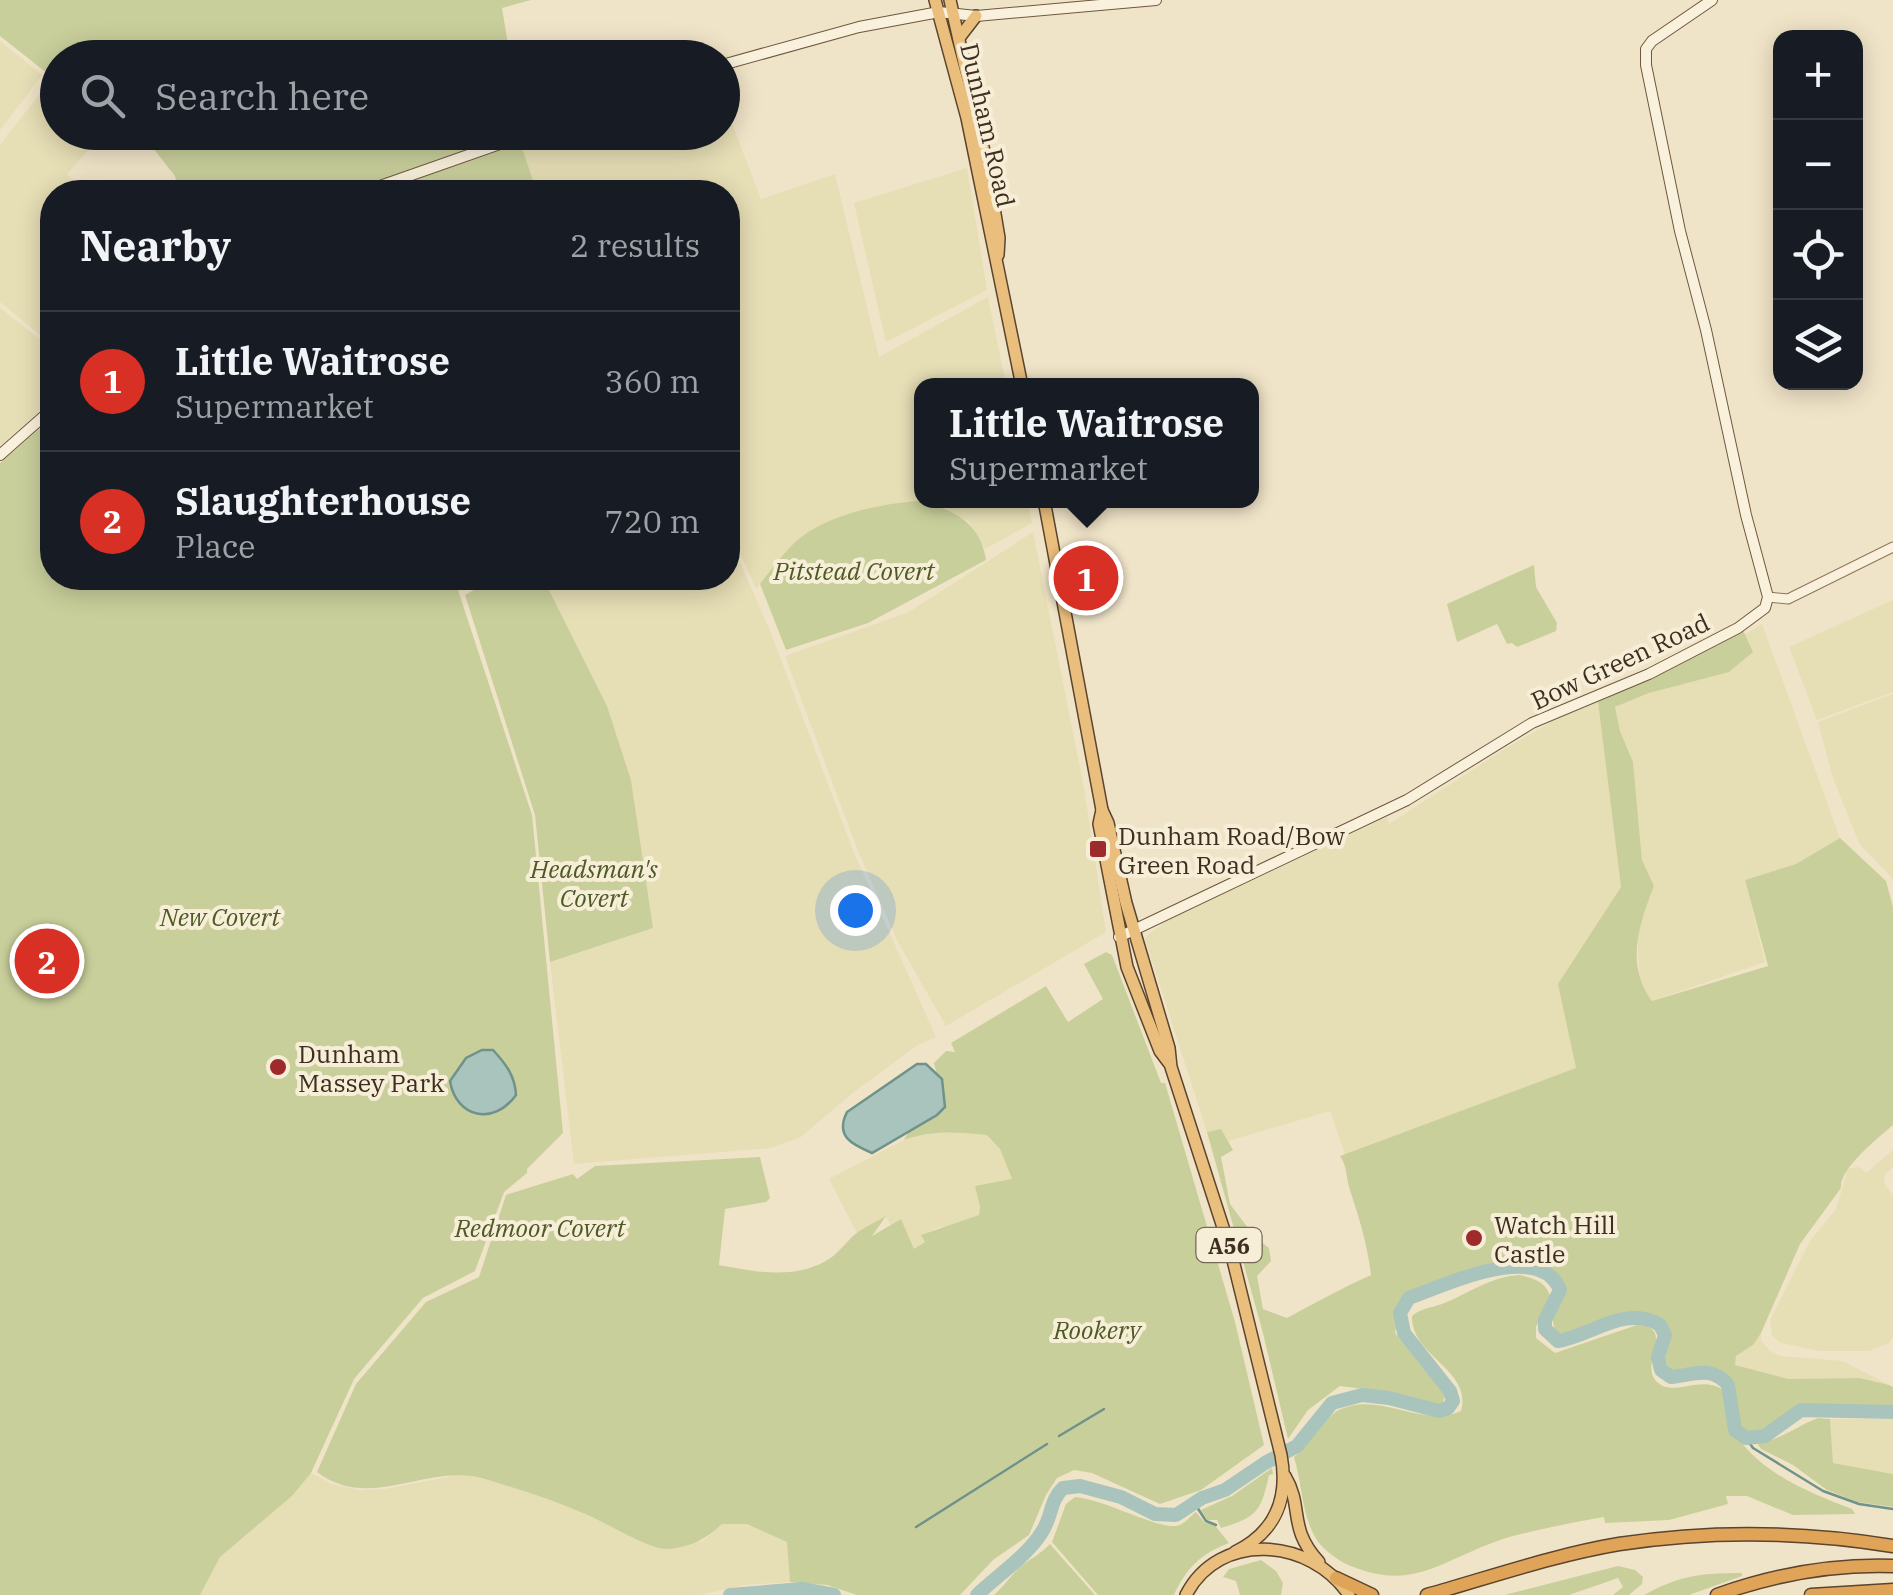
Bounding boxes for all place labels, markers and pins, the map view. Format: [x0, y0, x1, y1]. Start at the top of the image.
pin: 1 [1054, 540, 1118, 616]
place label: Dunham Road/Bow Green Road [1118, 819, 1345, 881]
marker: Dunham Road/Bow Green Road [1087, 838, 1109, 860]
pin: 2 [15, 924, 80, 998]
place label: Dunham Massey Park [298, 1037, 445, 1099]
marker: Dunham Massey Park [267, 1056, 289, 1078]
place label: Watch Hill Castle [1494, 1208, 1616, 1270]
marker: Watch Hill Castle [1463, 1227, 1485, 1249]

